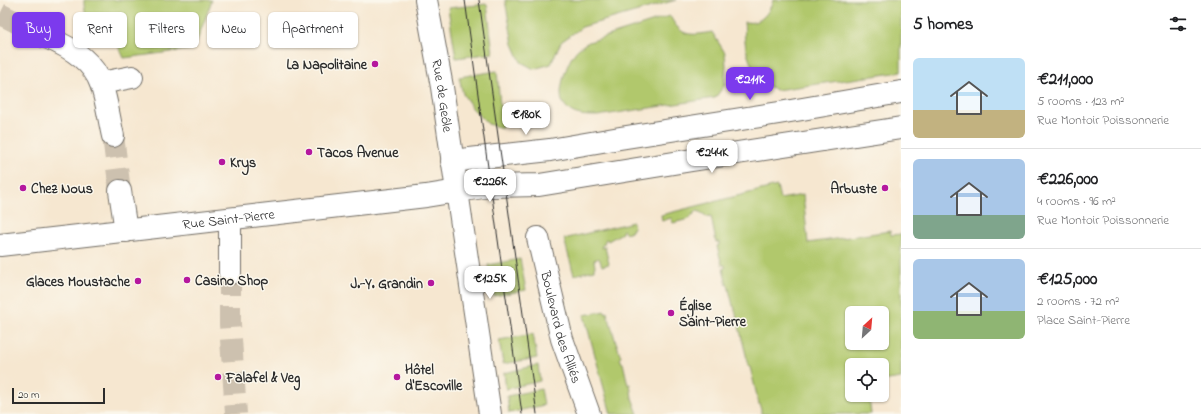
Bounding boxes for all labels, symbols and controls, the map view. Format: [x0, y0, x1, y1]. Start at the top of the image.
chip: Buy [12, 12, 65, 48]
chip: Rent [73, 12, 127, 48]
chip: Filters [135, 12, 199, 48]
chip: New [207, 12, 260, 48]
chip: Apartment [268, 12, 358, 48]
text: 5 homes [913, 12, 973, 37]
icon: filters [1167, 13, 1189, 35]
place label: La Napolitaine [286, 55, 368, 76]
street label: Rue de Geôle [425, 58, 457, 134]
marker: La Napolitaine [370, 59, 380, 69]
pin: €211K [722, 67, 778, 101]
text: €211,000 [1037, 67, 1093, 92]
text: €211K [735, 70, 765, 89]
icon: home [945, 74, 993, 122]
text: 5 rooms · 123 m² [1037, 92, 1124, 111]
pin: €180K [498, 102, 554, 136]
text: €180K [511, 105, 541, 124]
text: Rue Montoir Poissonnerie [1037, 111, 1169, 130]
pin: €244K [684, 140, 740, 174]
place label: Tacos Avenue [317, 143, 399, 164]
text: €244K [696, 143, 728, 162]
marker: Tacos Avenue [304, 147, 314, 157]
place label: Krys [230, 153, 256, 176]
marker: Krys [217, 157, 227, 167]
text: €226,000 [1037, 167, 1098, 192]
pin: €226K [462, 169, 518, 203]
text: €226K [473, 172, 507, 191]
icon: home [945, 175, 993, 223]
place label: Chez Nous [31, 179, 93, 200]
place label: Arbuste [831, 179, 878, 200]
marker: Chez Nous [18, 183, 28, 193]
marker: Arbuste [880, 183, 890, 193]
text: 4 rooms · 96 m² [1037, 192, 1116, 211]
street label: Rue Saint-Pierre [182, 204, 277, 236]
text: Rue Montoir Poissonnerie [1037, 211, 1169, 230]
pin: €125K [462, 266, 518, 300]
text: €125,000 [1037, 267, 1097, 292]
street label: Boulevard des Alliés [534, 268, 586, 387]
text: €125K [473, 269, 507, 288]
place label: Casino Shop [195, 271, 268, 292]
place label: Glaces Moustache [26, 272, 131, 293]
place label: J.-Y. Grandin [350, 274, 423, 295]
marker: Casino Shop [182, 275, 192, 285]
icon: home [945, 275, 993, 323]
marker: Glaces Moustache [133, 276, 143, 286]
marker: J.-Y. Grandin [426, 278, 436, 288]
text: 2 rooms · 72 m² [1037, 292, 1119, 311]
place label: Église Saint-Pierre [679, 296, 747, 333]
north arrow [845, 306, 889, 350]
map controls [845, 306, 889, 402]
marker: Église Saint-Pierre [666, 308, 676, 318]
text: Place Saint-Pierre [1037, 311, 1130, 330]
button: locate [845, 358, 889, 402]
place label: Hôtel d'Escoville [405, 360, 463, 397]
place label: Falafel & Veg [225, 368, 301, 391]
marker: Falafel & Veg [213, 372, 223, 382]
marker: Hôtel d'Escoville [392, 372, 402, 382]
scale bar [12, 386, 105, 405]
text: 20 m [18, 387, 40, 403]

